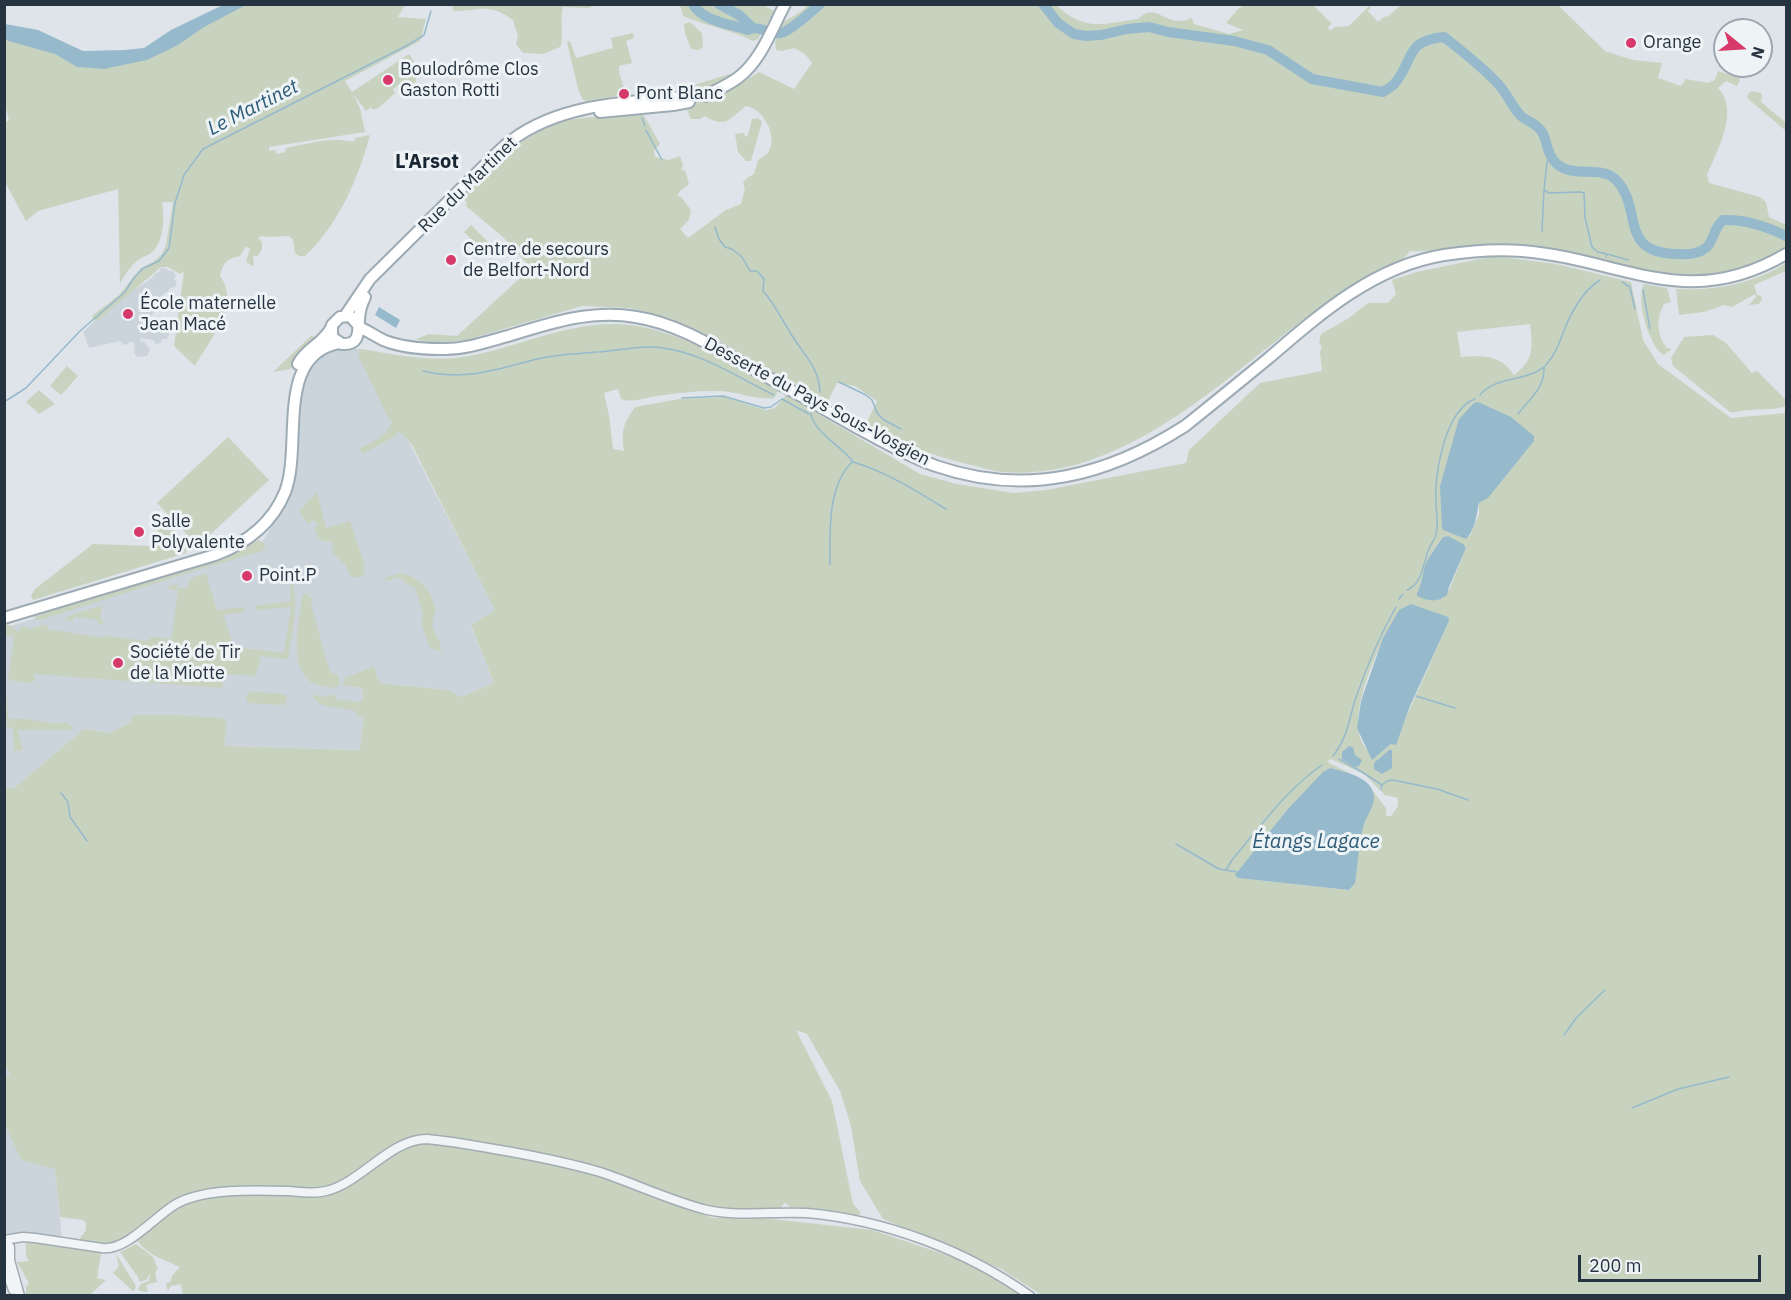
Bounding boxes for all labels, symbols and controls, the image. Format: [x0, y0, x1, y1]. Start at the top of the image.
north arrow [1713, 18, 1773, 78]
place label: Orange [1643, 32, 1701, 54]
marker: Orange [1624, 36, 1638, 50]
text: N [1747, 44, 1770, 62]
place label: Boulodrôme Clos Gaston Rotti [400, 59, 539, 101]
marker: Boulodrôme Clos Gaston Rotti [381, 73, 395, 87]
water label: Le Martinet [204, 75, 302, 141]
place label: Pont Blanc [636, 83, 723, 105]
marker: Pont Blanc [617, 87, 631, 101]
street label: Rue du Martinet [414, 132, 522, 238]
district label: L'Arsot [395, 150, 459, 174]
place label: Centre de secours de Belfort-Nord [463, 239, 609, 282]
marker: Centre de secours de Belfort-Nord [444, 253, 458, 267]
place label: École maternelle Jean Macé [140, 293, 276, 336]
marker: École maternelle Jean Macé [121, 307, 135, 321]
street label: Desserte du Pays Sous-Vosgien [700, 333, 934, 471]
place label: Salle Polyvalente [151, 511, 245, 554]
marker: Salle Polyvalente [132, 525, 146, 539]
place label: Point.P [259, 565, 316, 587]
marker: Point.P [240, 569, 254, 583]
place label: Société de Tir de la Miotte [130, 642, 240, 684]
marker: Société de Tir de la Miotte [111, 656, 125, 670]
water label: Étangs Lagace [1252, 830, 1380, 854]
scale bar [1581, 1243, 1764, 1281]
text: 200 m [1589, 1254, 1641, 1277]

